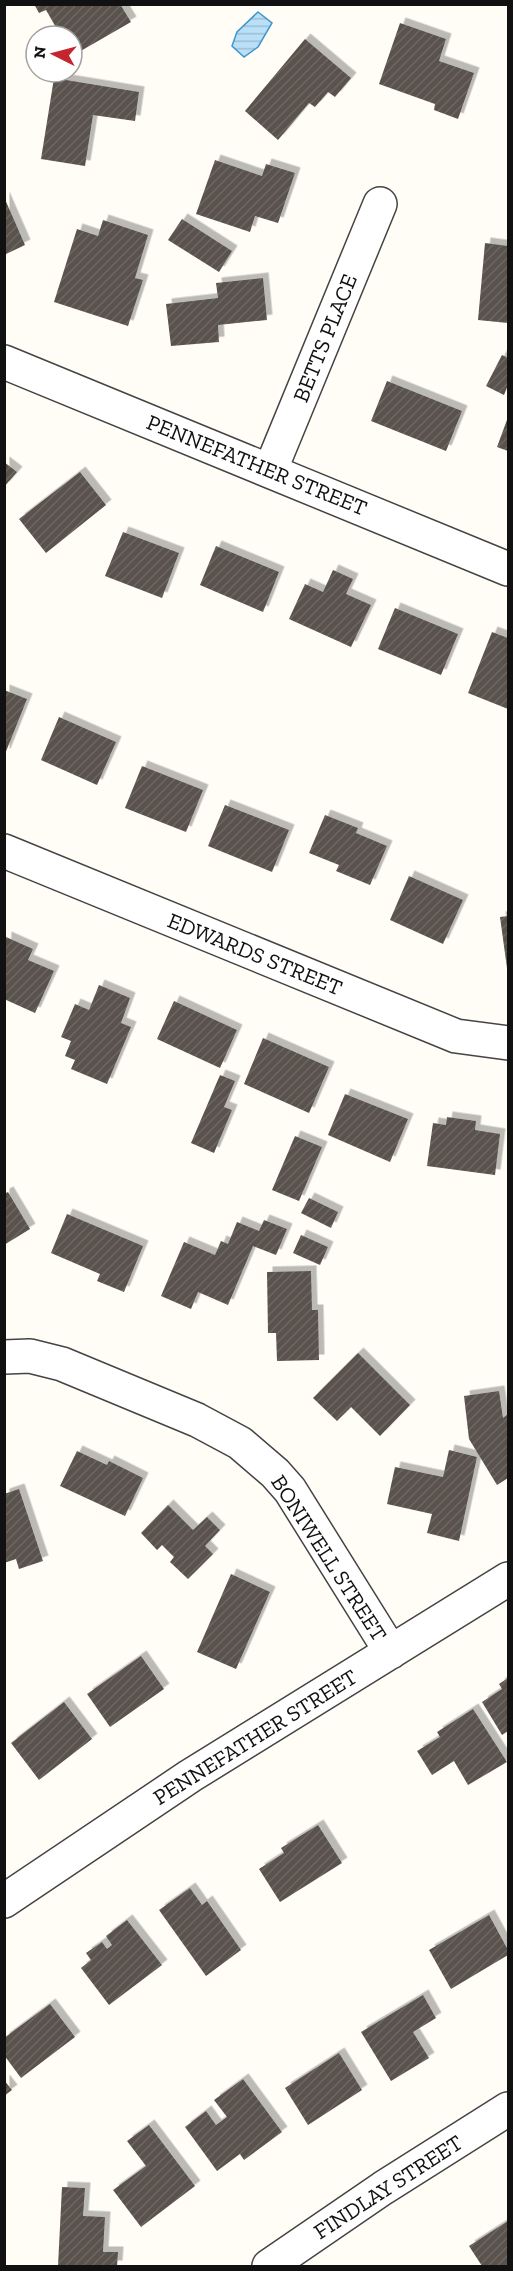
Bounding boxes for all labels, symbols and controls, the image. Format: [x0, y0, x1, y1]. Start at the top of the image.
north arrow [24, 24, 84, 84]
text: N [29, 45, 50, 60]
street label: BETTS PLACE [287, 270, 363, 406]
street label: PENNEFATHER STREET [143, 408, 371, 522]
street label: EDWARDS STREET [164, 907, 347, 1001]
street label: BONIWELL STREET [265, 1470, 393, 1646]
street label: PENNEFATHER STREET [148, 1663, 362, 1811]
street label: FINDLAY STREET [309, 2129, 468, 2245]

